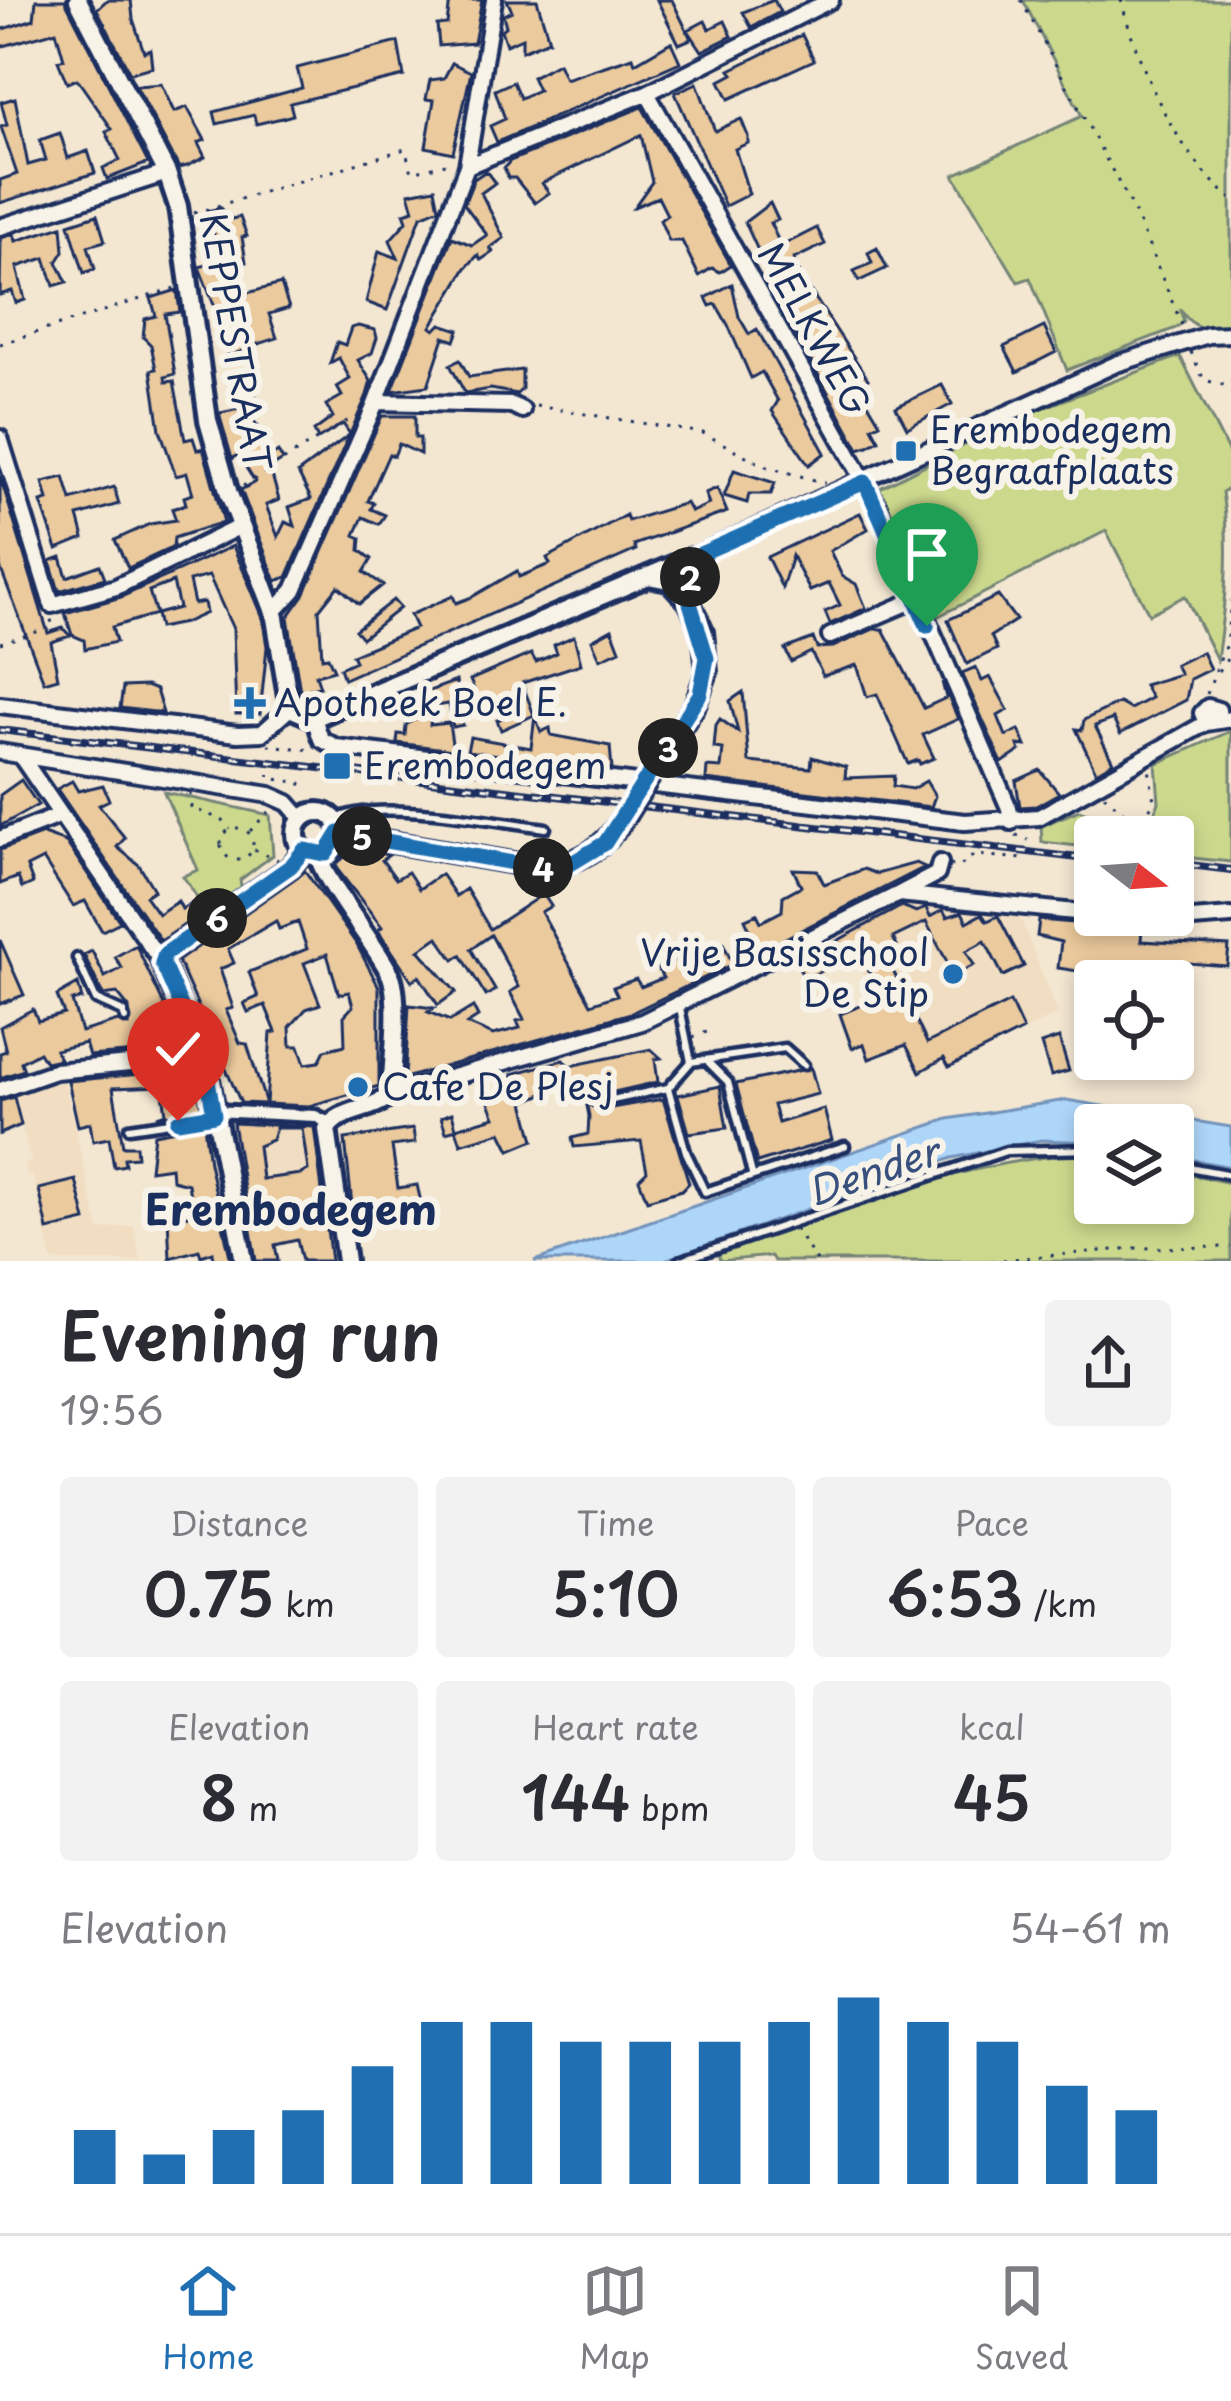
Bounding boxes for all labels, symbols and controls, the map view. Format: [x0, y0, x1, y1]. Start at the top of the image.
street label: KEPPESTRAAT [188, 208, 286, 475]
street label: MELKWEG [746, 232, 885, 424]
place label: Erembodegem Begraafplaats [930, 401, 1174, 496]
marker: Erembodegem Begraafplaats [893, 438, 919, 464]
pin [876, 503, 978, 626]
icon: arrive [894, 521, 960, 587]
pin: 2 [660, 547, 720, 607]
text: 2 [678, 552, 702, 602]
place label: Apotheek Boel E. [274, 674, 567, 728]
marker: Apotheek Boel E. [237, 690, 263, 716]
pin: 3 [638, 718, 698, 778]
text: 3 [657, 723, 679, 773]
place label: Erembodegem [364, 737, 606, 791]
marker: Erembodegem [321, 750, 353, 782]
pin: 5 [332, 806, 392, 866]
text: 5 [351, 811, 373, 861]
north arrow [1074, 816, 1194, 936]
map controls [1074, 816, 1194, 1224]
pin: 4 [513, 838, 573, 898]
text: 4 [532, 843, 554, 893]
pin: 6 [187, 888, 247, 948]
text: 6 [205, 893, 229, 943]
place label: Vrije Basisschool De Stip [640, 924, 929, 1019]
button: locate [1074, 960, 1194, 1080]
marker: Vrije Basisschool De Stip [940, 961, 966, 987]
pin [127, 998, 229, 1121]
icon: check [145, 1016, 211, 1082]
place label: Cafe De Plesj [382, 1058, 614, 1112]
marker: Cafe De Plesj [345, 1074, 371, 1100]
button: layers [1074, 1104, 1194, 1224]
water label: Dender [799, 1118, 951, 1220]
district label: Erembodegem [145, 1176, 437, 1239]
text: Evening run [60, 1284, 441, 1383]
button: share [1045, 1300, 1171, 1426]
text: 19:56 [60, 1379, 164, 1438]
text: Distance [170, 1497, 308, 1547]
text: Time [577, 1497, 654, 1547]
text: Pace [955, 1497, 1029, 1547]
text: 0.75 [143, 1547, 274, 1637]
text: 5:10 [551, 1547, 680, 1637]
text: 6:53 [887, 1547, 1023, 1637]
text: km [274, 1578, 335, 1628]
text: /km [1023, 1578, 1097, 1628]
text: Elevation [168, 1701, 310, 1751]
text: Heart rate [532, 1701, 699, 1751]
text: kcal [959, 1701, 1025, 1751]
text: 8 [200, 1751, 238, 1841]
text: 144 [521, 1751, 631, 1841]
text: 45 [953, 1751, 1031, 1841]
text: m [238, 1782, 278, 1832]
text: bpm [631, 1782, 710, 1832]
text: Elevation [60, 1897, 228, 1956]
text: 54–61 m [1009, 1897, 1171, 1956]
tab: Home [163, 2258, 254, 2380]
tab: Map [579, 2258, 650, 2380]
tab: Saved [975, 2258, 1068, 2380]

